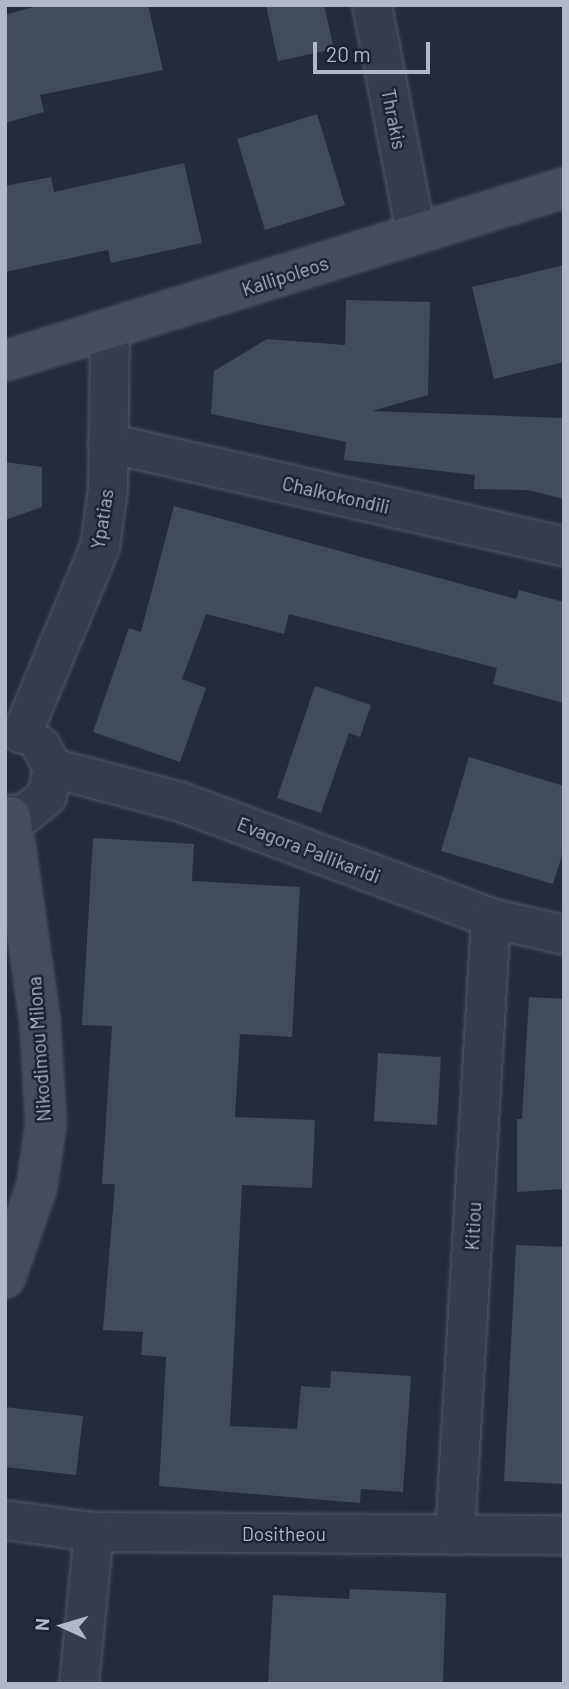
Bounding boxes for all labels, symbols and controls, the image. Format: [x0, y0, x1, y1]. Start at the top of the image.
scale bar [317, 28, 434, 72]
text: 20 m [326, 41, 371, 66]
street label: Thrakis [377, 87, 411, 151]
street label: Kallipoleos [239, 251, 331, 301]
street label: Chalkokondili [280, 472, 392, 518]
street label: Ypatias [86, 487, 118, 551]
street label: Evagora Pallikaridi [234, 812, 384, 888]
street label: Nikodimou Milona [23, 976, 55, 1122]
street label: Kitiou [460, 1201, 486, 1251]
street label: Dositheou [242, 1523, 326, 1545]
north arrow [28, 1591, 98, 1661]
text: N [30, 1617, 53, 1632]

